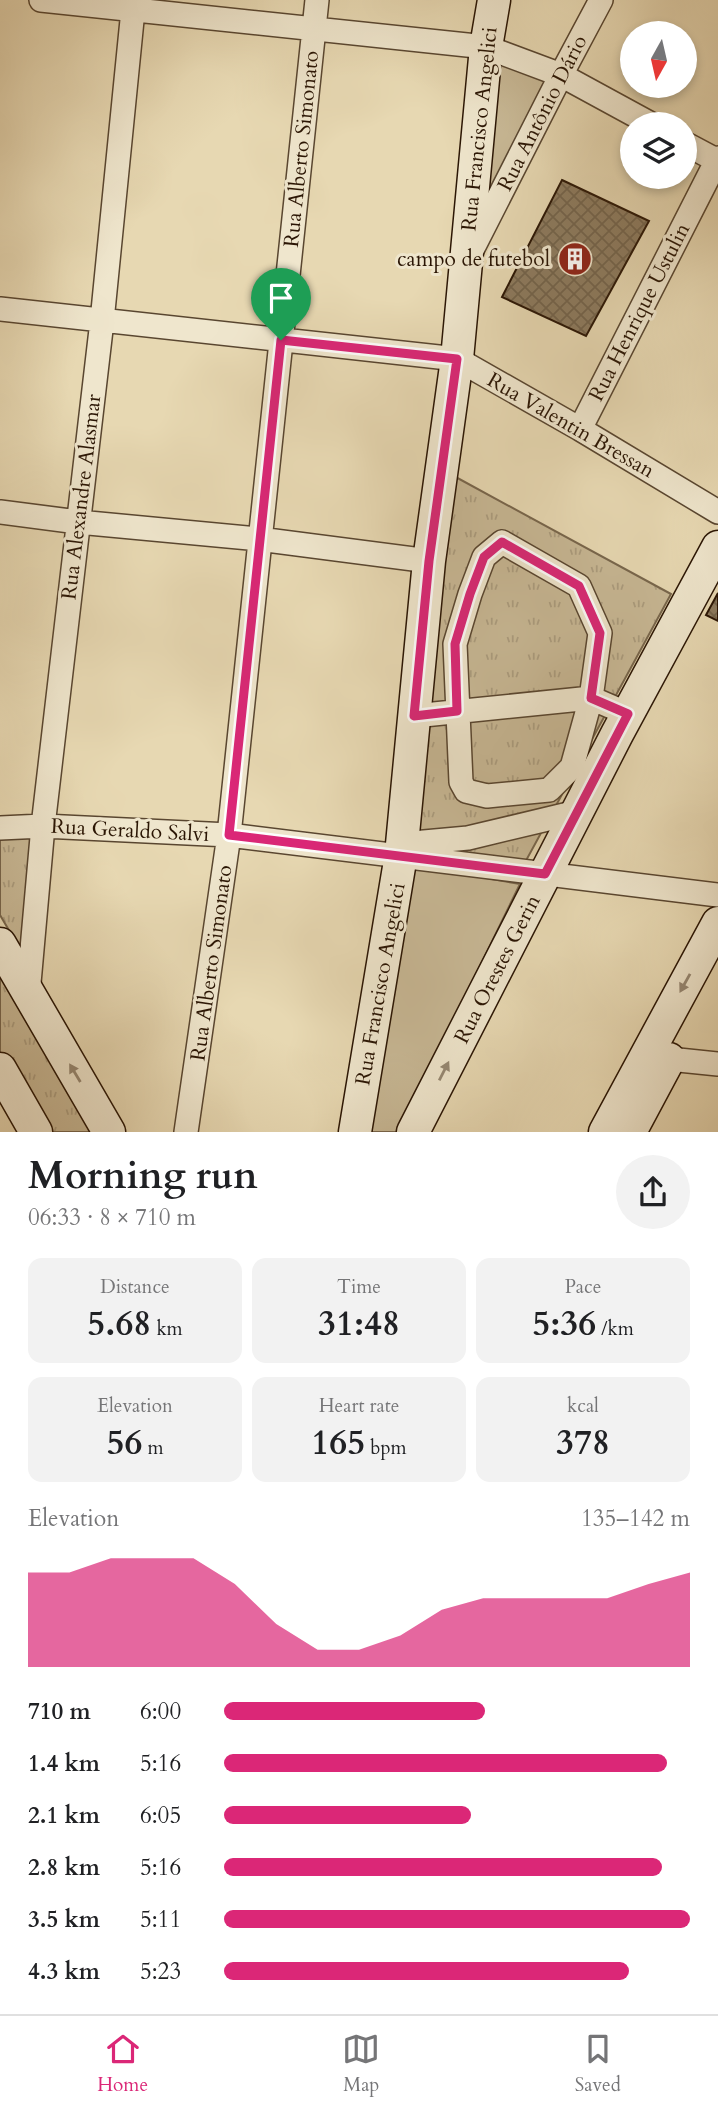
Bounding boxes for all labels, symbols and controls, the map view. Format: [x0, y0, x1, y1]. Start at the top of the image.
north arrow [620, 21, 696, 98]
map controls [620, 21, 697, 189]
street label: Rua Francisco Angelici [454, 25, 505, 233]
street label: Rua Antônio Dário [491, 30, 594, 196]
street label: Rua Alberto Simonato [277, 49, 326, 249]
button: layers [620, 112, 697, 189]
street label: Rua Henrique Ustulin [582, 218, 697, 407]
building icon: campo de futebol [556, 240, 594, 278]
place label: campo de futebol [397, 245, 550, 274]
pin [251, 268, 311, 340]
icon: arrive [262, 279, 300, 317]
street label: Rua Valentin Bressan [482, 366, 660, 485]
street label: Rua Alexandre Alasmar [54, 392, 109, 602]
street label: Rua Geraldo Salvi [50, 812, 210, 849]
street label: Rua Alberto Simonato [183, 863, 240, 1063]
street label: Rua Francisco Angelici [348, 880, 413, 1088]
street label: Rua Orestes Gerin [447, 890, 548, 1049]
one-way arrow [680, 973, 692, 993]
one-way arrow [438, 1061, 450, 1081]
one-way arrow [68, 1064, 81, 1083]
text: Morning run [28, 1150, 258, 1202]
button: share [616, 1155, 690, 1229]
text: 06:33 · 8 × 710 m [28, 1202, 196, 1233]
text: Distance [100, 1274, 170, 1300]
text: Time [337, 1274, 381, 1300]
text: Pace [565, 1274, 601, 1300]
text: 5.68 [87, 1300, 151, 1348]
text: 31:48 [318, 1300, 400, 1348]
text: 5:36 [532, 1300, 596, 1348]
text: km [151, 1316, 183, 1342]
text: /km [596, 1316, 634, 1342]
text: Elevation [97, 1393, 173, 1419]
text: Heart rate [319, 1393, 399, 1419]
text: kcal [567, 1393, 599, 1419]
text: 56 [106, 1419, 142, 1467]
text: 165 [311, 1419, 365, 1467]
text: 378 [556, 1419, 610, 1467]
text: m [142, 1435, 164, 1461]
text: bpm [365, 1435, 407, 1461]
text: Elevation [28, 1503, 119, 1534]
text: 135–142 m [581, 1503, 690, 1534]
text: 710 m [28, 1696, 91, 1727]
text: 6:00 [140, 1696, 181, 1727]
text: 1.4 km [28, 1748, 100, 1779]
text: 5:16 [140, 1748, 181, 1779]
text: 2.1 km [28, 1800, 100, 1831]
text: 6:05 [140, 1800, 181, 1831]
text: 2.8 km [28, 1852, 100, 1883]
text: 5:16 [140, 1852, 181, 1883]
text: 3.5 km [28, 1904, 100, 1935]
text: 5:11 [140, 1904, 181, 1935]
text: 4.3 km [28, 1956, 100, 1987]
text: 5:23 [140, 1956, 181, 1987]
tab: Home [97, 2030, 148, 2098]
tab: Map [342, 2030, 380, 2098]
tab: Saved [575, 2030, 621, 2098]

